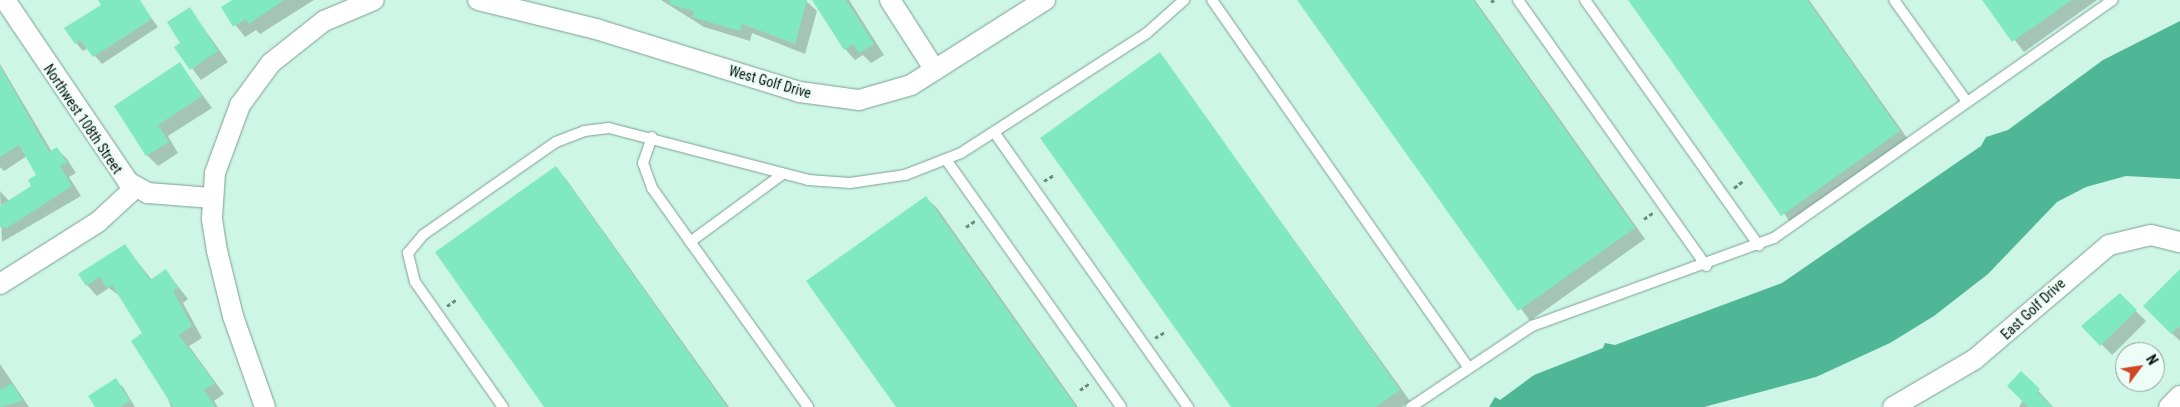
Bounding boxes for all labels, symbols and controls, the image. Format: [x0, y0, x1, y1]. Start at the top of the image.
street label: Northwest 108th Street [40, 61, 126, 177]
street label: West Golf Drive [727, 62, 813, 102]
street label: East Golf Drive [1997, 275, 2069, 343]
north arrow [2115, 342, 2165, 392]
text: N [2143, 352, 2161, 368]

